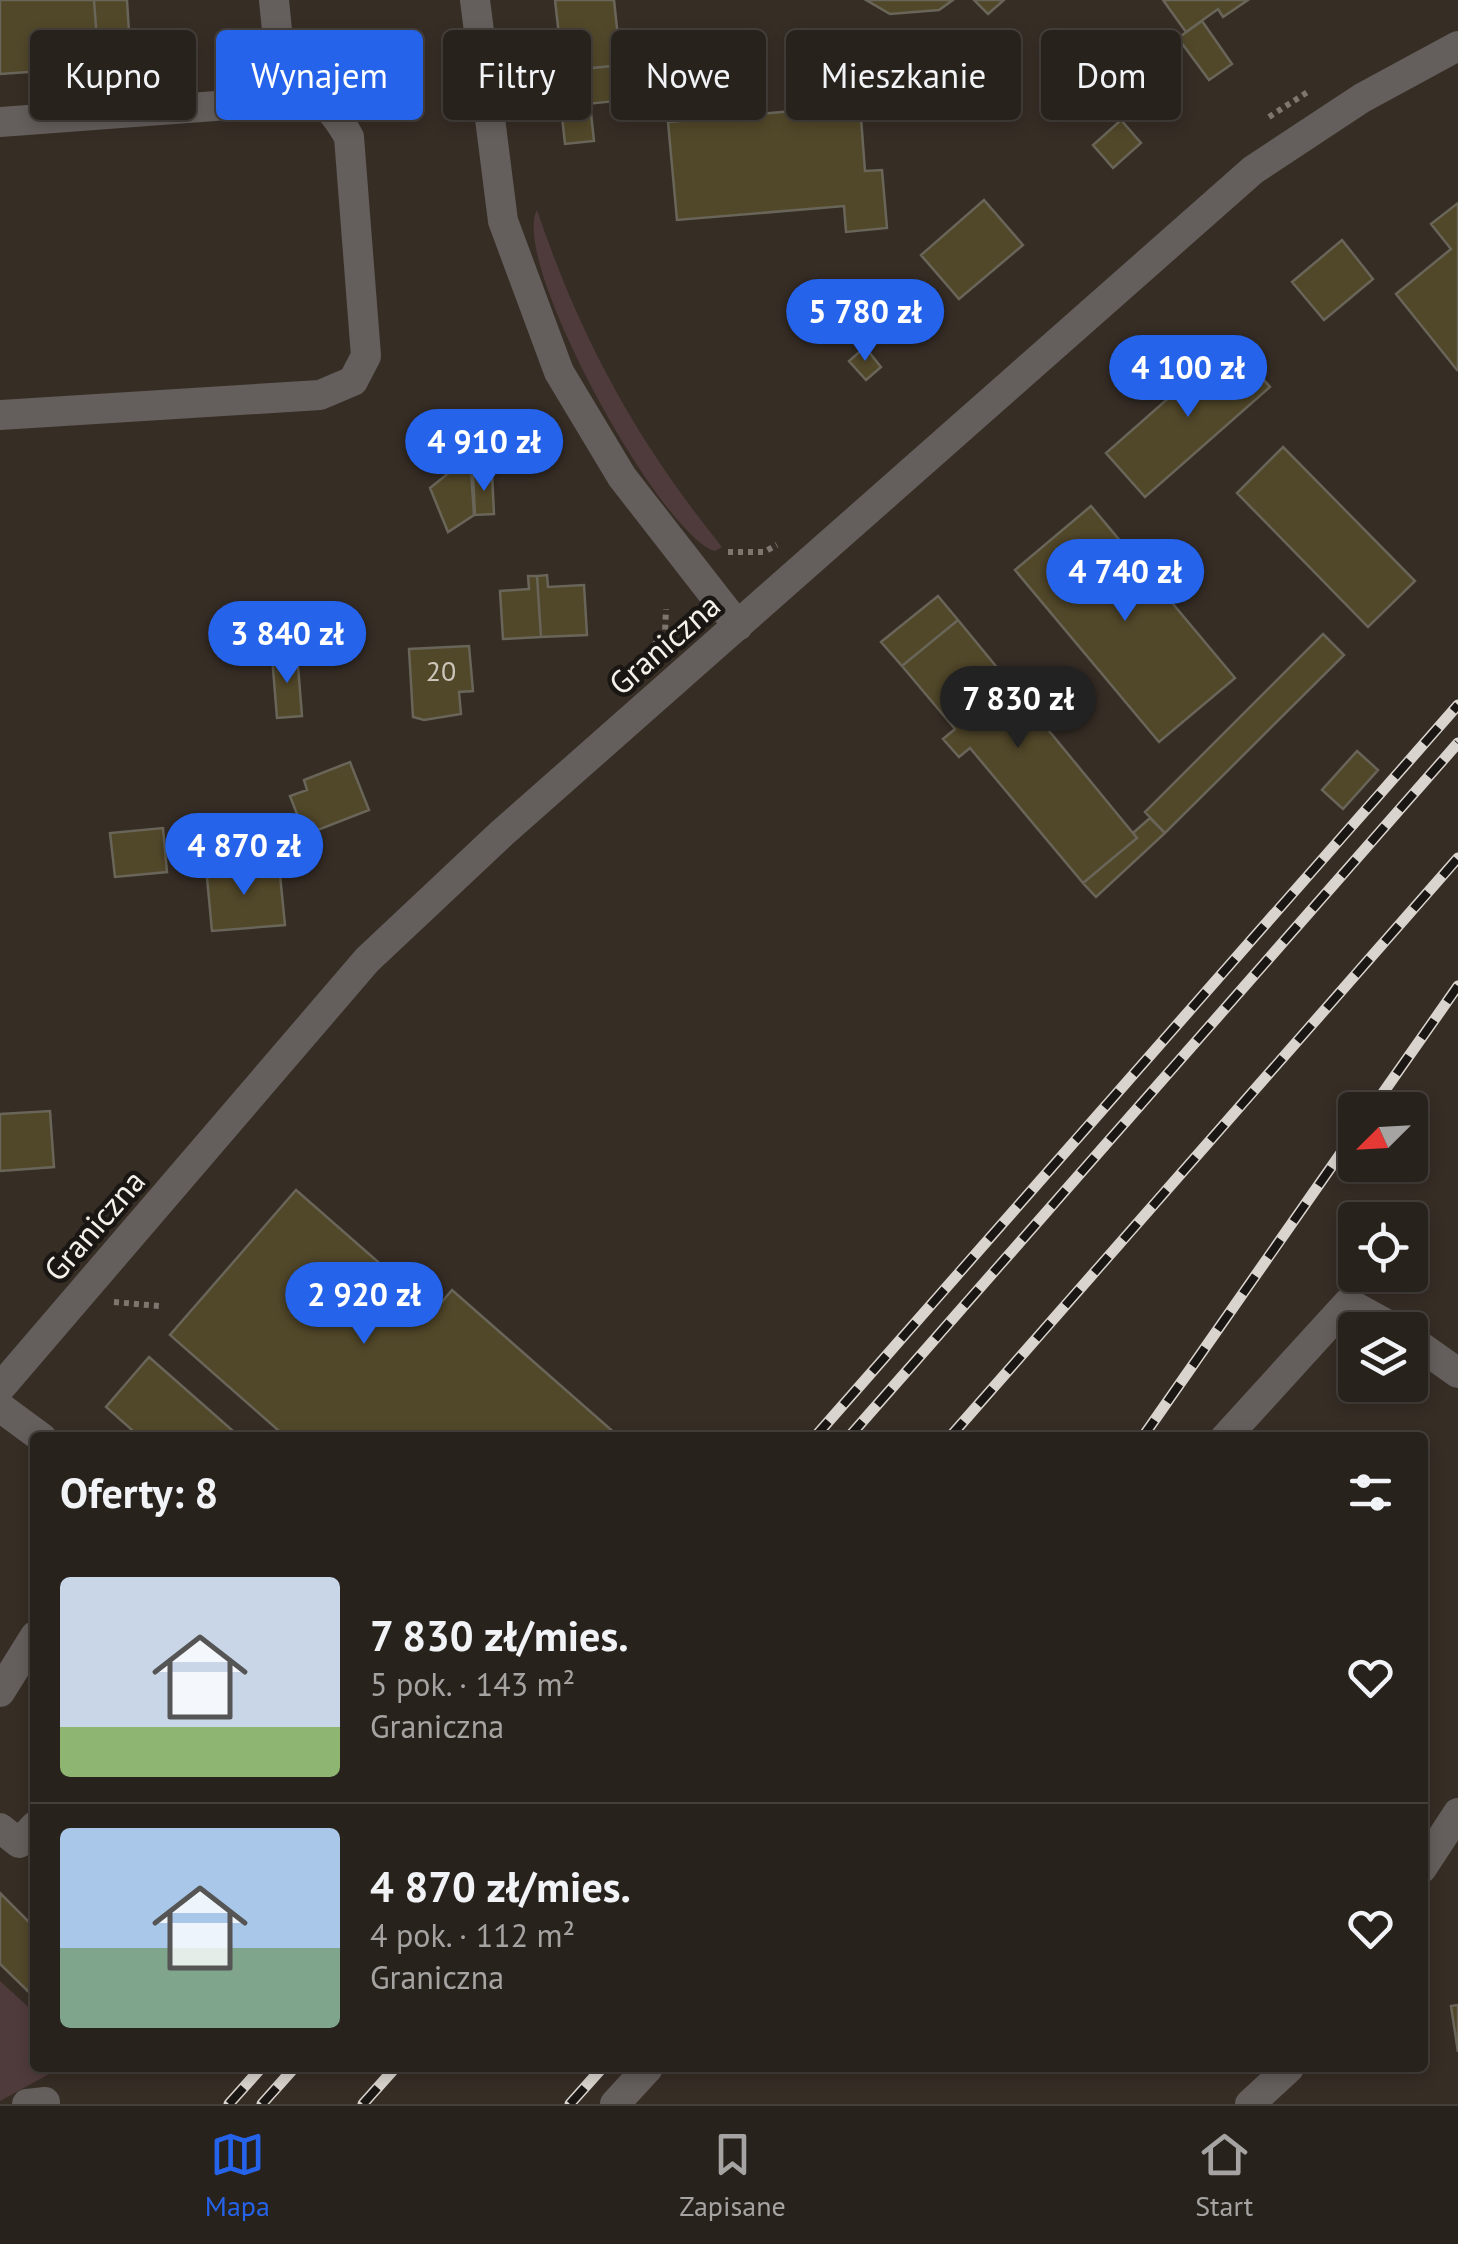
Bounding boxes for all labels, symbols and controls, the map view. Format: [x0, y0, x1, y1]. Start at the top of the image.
chip: Kupno [30, 30, 196, 120]
chip: Wynajem [216, 30, 423, 120]
chip: Filtry [443, 30, 591, 120]
chip: Nowe [611, 30, 766, 120]
chip: Mieszkanie [786, 30, 1021, 120]
chip: Dom [1041, 30, 1181, 120]
pin: 5 780 zł [762, 279, 968, 364]
text: 5 780 zł [808, 290, 922, 332]
pin: 4 100 zł [1085, 335, 1291, 420]
text: 4 100 zł [1131, 346, 1245, 388]
pin: 4 910 zł [381, 409, 587, 494]
text: 4 910 zł [427, 420, 541, 462]
pin: 4 740 zł [1022, 539, 1228, 624]
text: 4 740 zł [1068, 550, 1182, 592]
street label: Graniczna [600, 584, 728, 704]
pin: 3 840 zł [184, 601, 390, 686]
text: 3 840 zł [230, 612, 344, 654]
house number: 20 [426, 652, 456, 689]
pin: 7 830 zł [915, 666, 1121, 751]
text: 7 830 zł [962, 677, 1074, 719]
pin: 4 870 zł [141, 813, 347, 898]
text: 4 870 zł [187, 824, 301, 866]
north arrow [1338, 1092, 1428, 1182]
map controls [1338, 1092, 1428, 1402]
street label: Graniczna [34, 1161, 154, 1289]
button: locate [1338, 1202, 1428, 1292]
pin: 2 920 zł [261, 1262, 467, 1347]
text: 2 920 zł [307, 1273, 421, 1315]
button: layers [1338, 1312, 1428, 1402]
text: Oferty: 8 [60, 1465, 218, 1520]
icon: filters [1343, 1465, 1398, 1520]
text: 7 830 zł/mies. [370, 1608, 629, 1663]
icon: home [140, 1617, 260, 1737]
icon: heart [1343, 1650, 1398, 1705]
text: 5 pok. · 143 m² [370, 1663, 575, 1705]
text: Graniczna [370, 1705, 504, 1747]
text: 4 870 zł/mies. [370, 1859, 631, 1914]
icon: home [140, 1868, 260, 1988]
icon: heart [1343, 1901, 1398, 1956]
text: 4 pok. · 112 m² [370, 1914, 575, 1956]
text: Graniczna [370, 1956, 504, 1998]
tab: Mapa [205, 2127, 270, 2224]
tab: Zapisane [679, 2127, 786, 2224]
tab: Start [1195, 2127, 1253, 2224]

